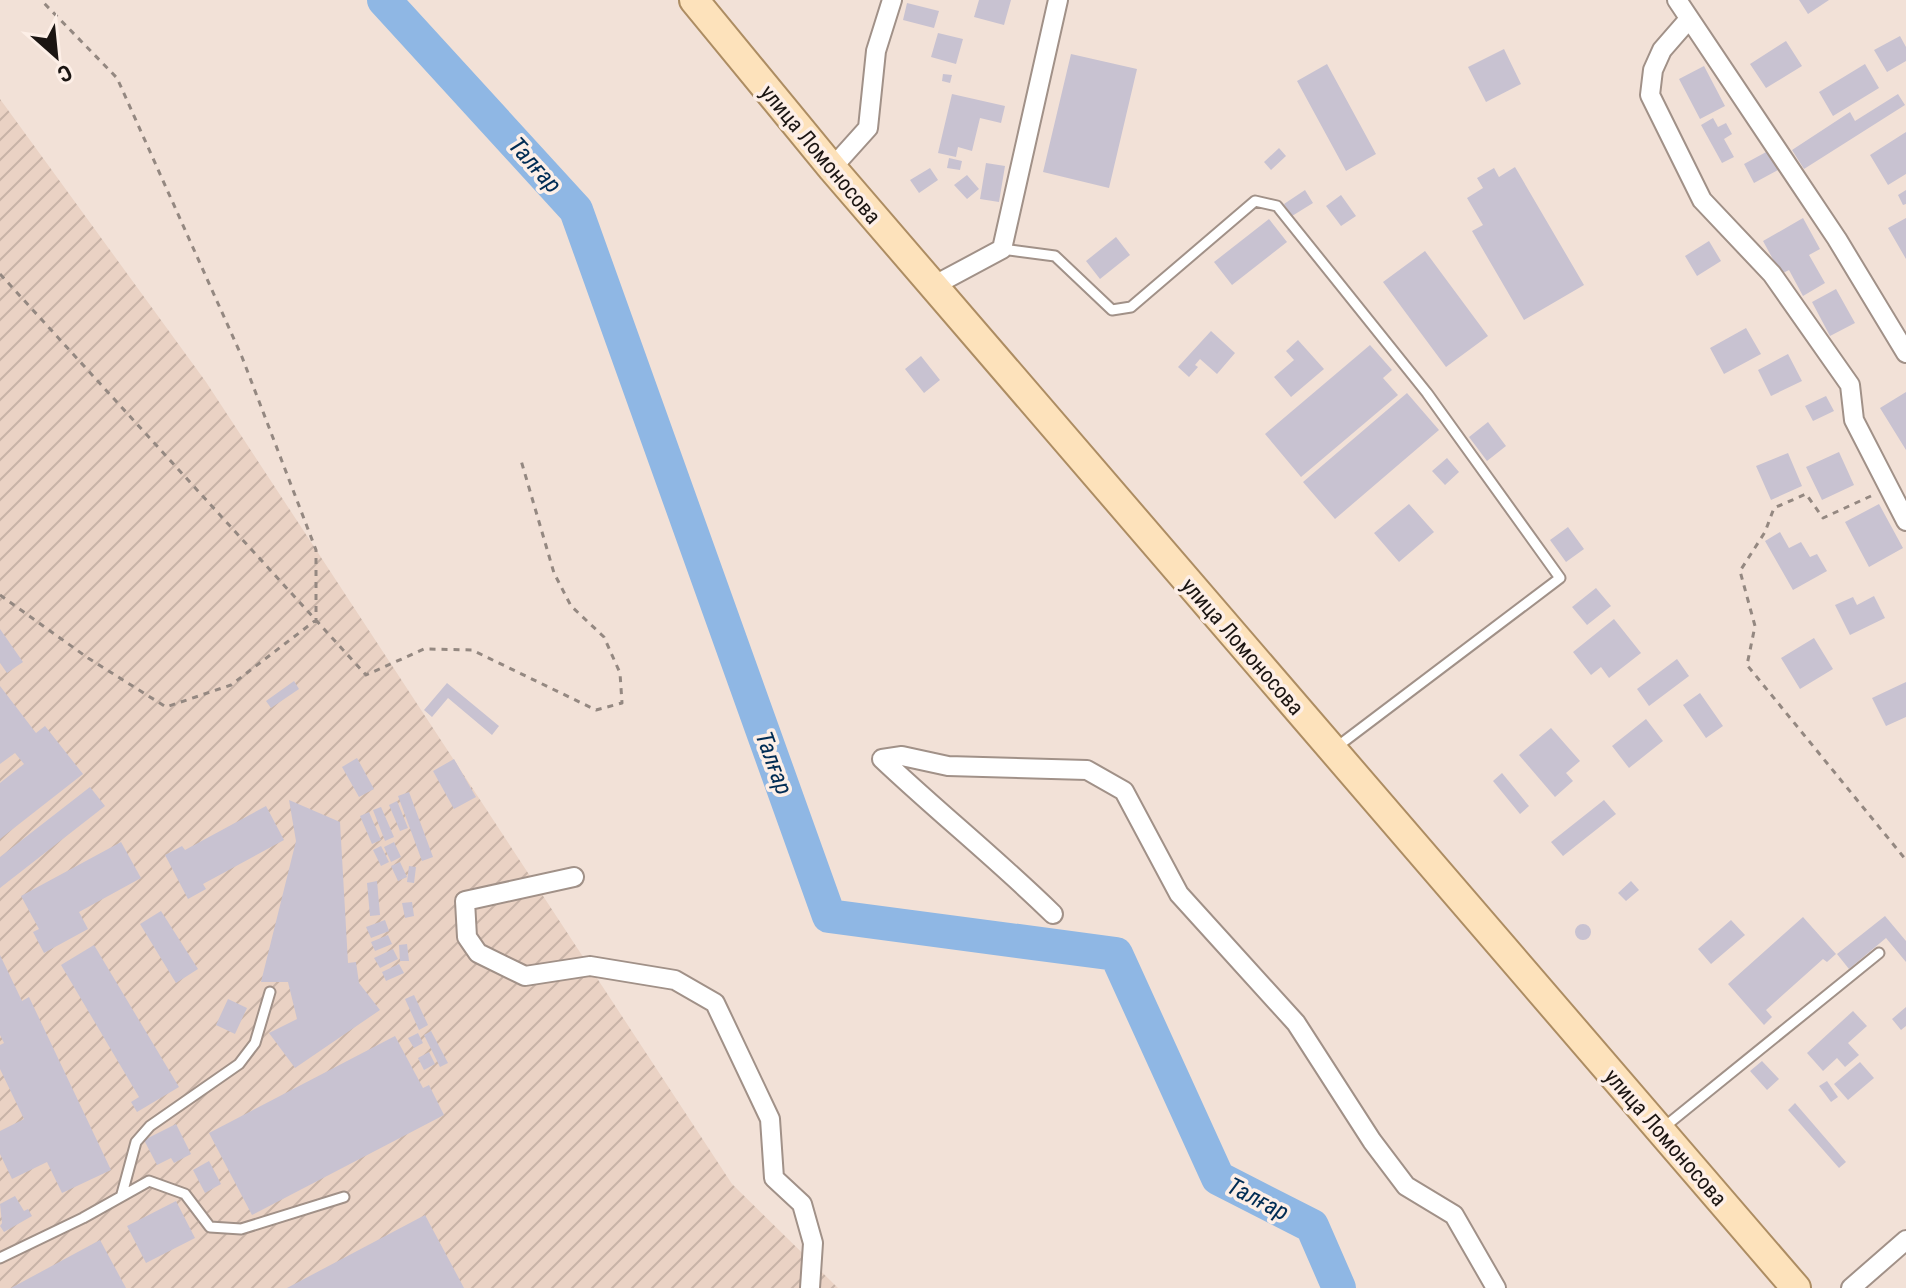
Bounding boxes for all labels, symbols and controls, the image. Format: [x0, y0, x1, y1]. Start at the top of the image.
north arrow [16, 16, 96, 96]
text: С [54, 59, 76, 87]
street label: улица Ломоносова [755, 80, 886, 229]
water label: Талғар [503, 131, 567, 199]
street label: улица Ломоносова [1176, 573, 1309, 720]
water label: Талғар [750, 728, 798, 798]
street label: улица Ломоносова [1599, 1064, 1732, 1211]
water label: Талғар [1223, 1172, 1293, 1226]

